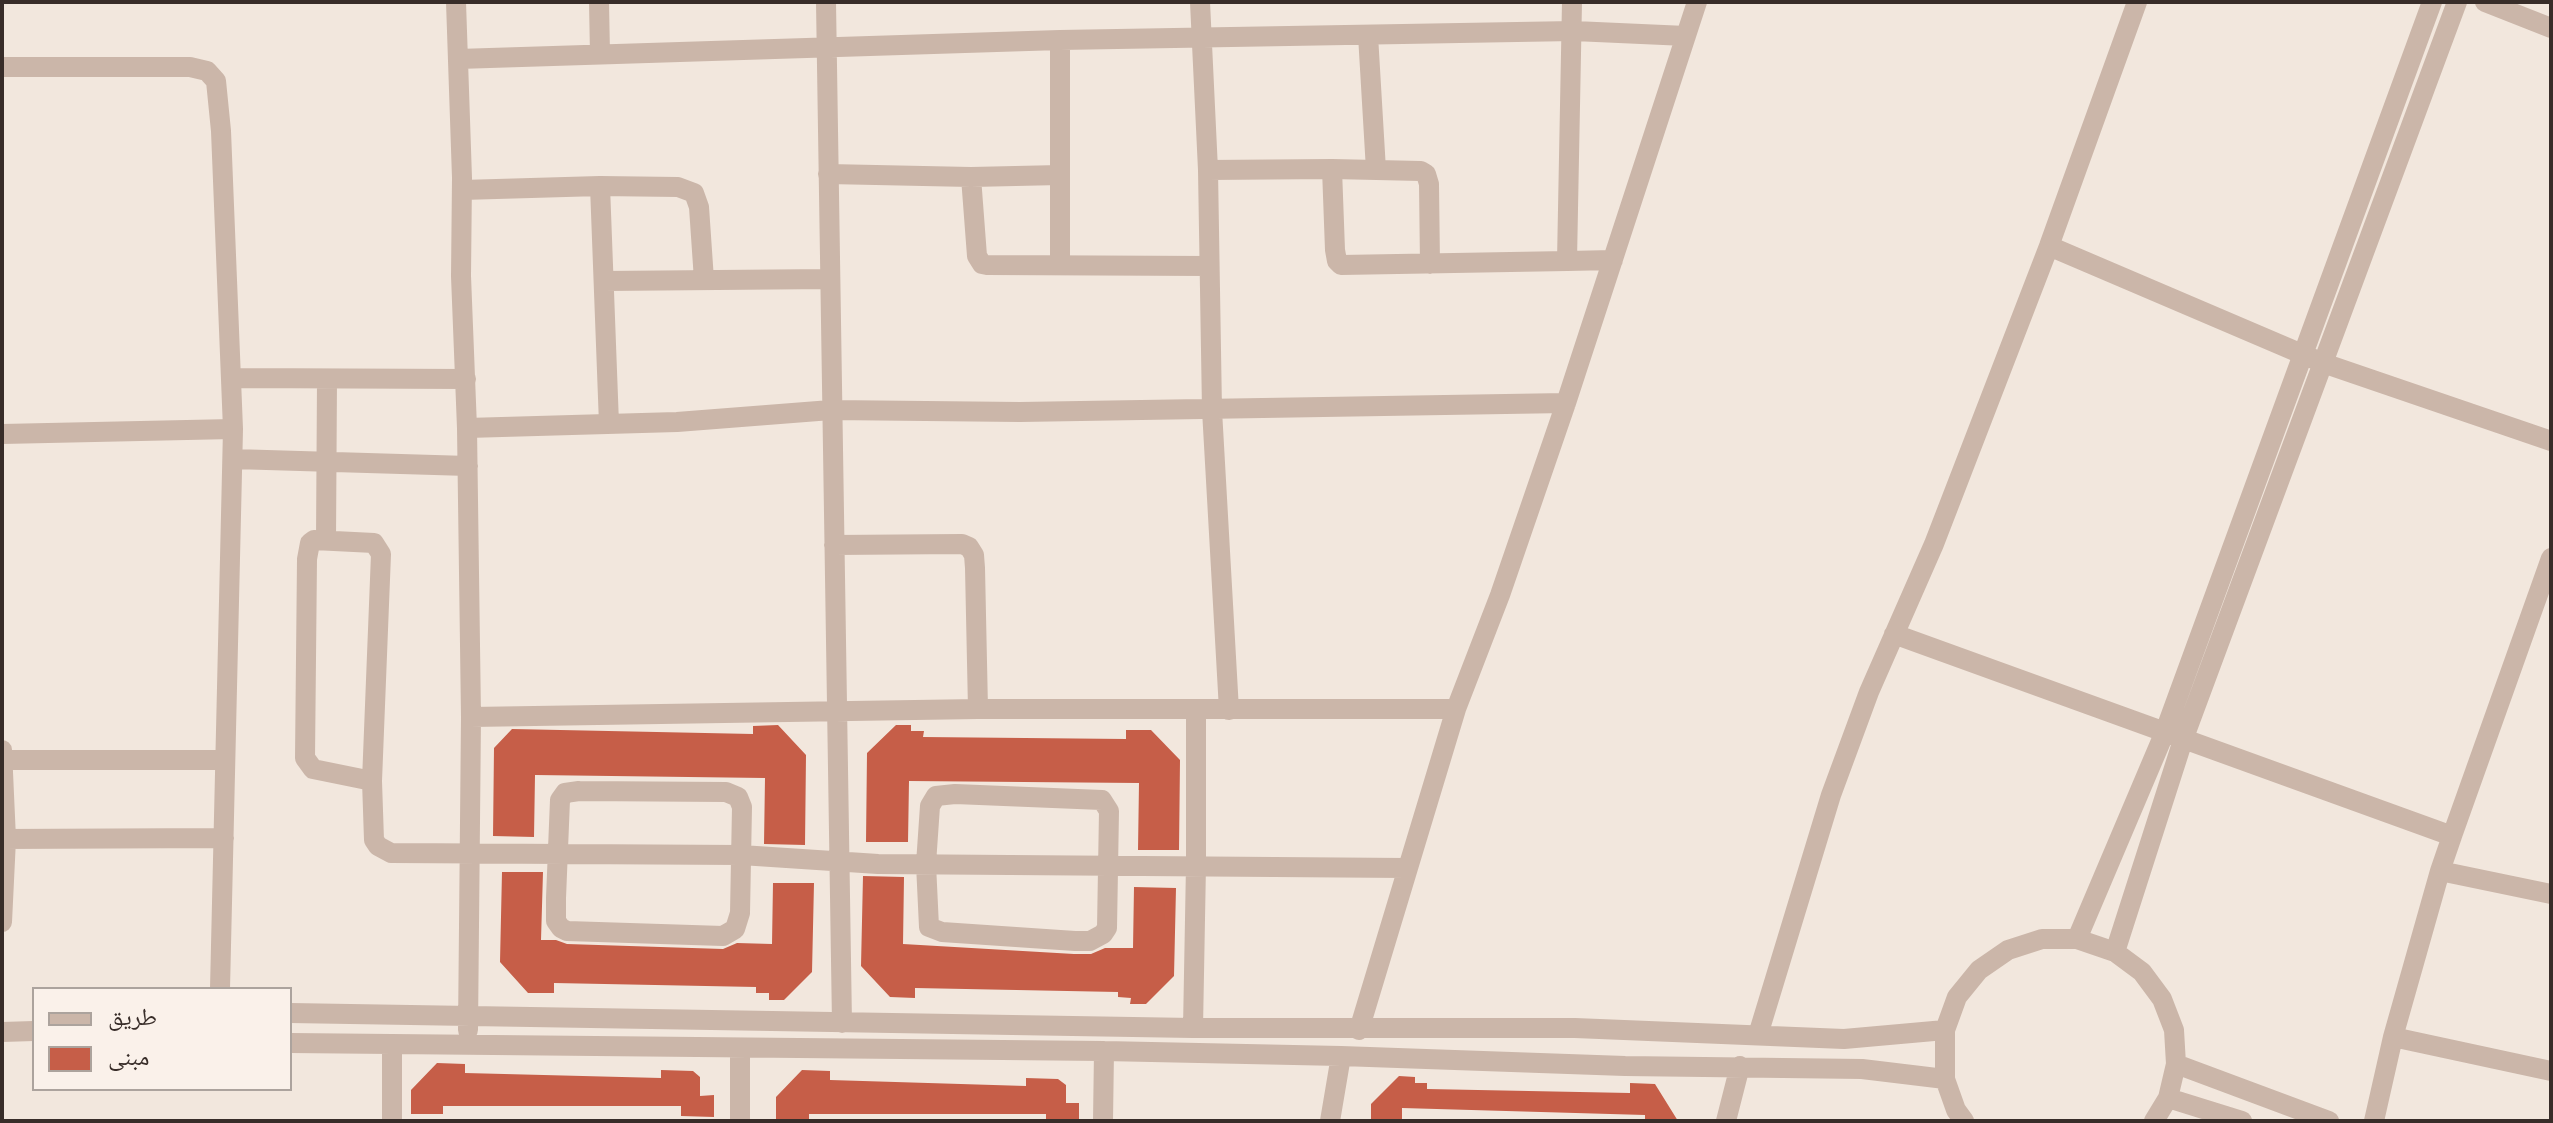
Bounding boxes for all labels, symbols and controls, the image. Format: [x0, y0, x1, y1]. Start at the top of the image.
legend [32, 987, 292, 1091]
text: طريق [108, 1000, 157, 1032]
text: مبنى [108, 1040, 149, 1072]

